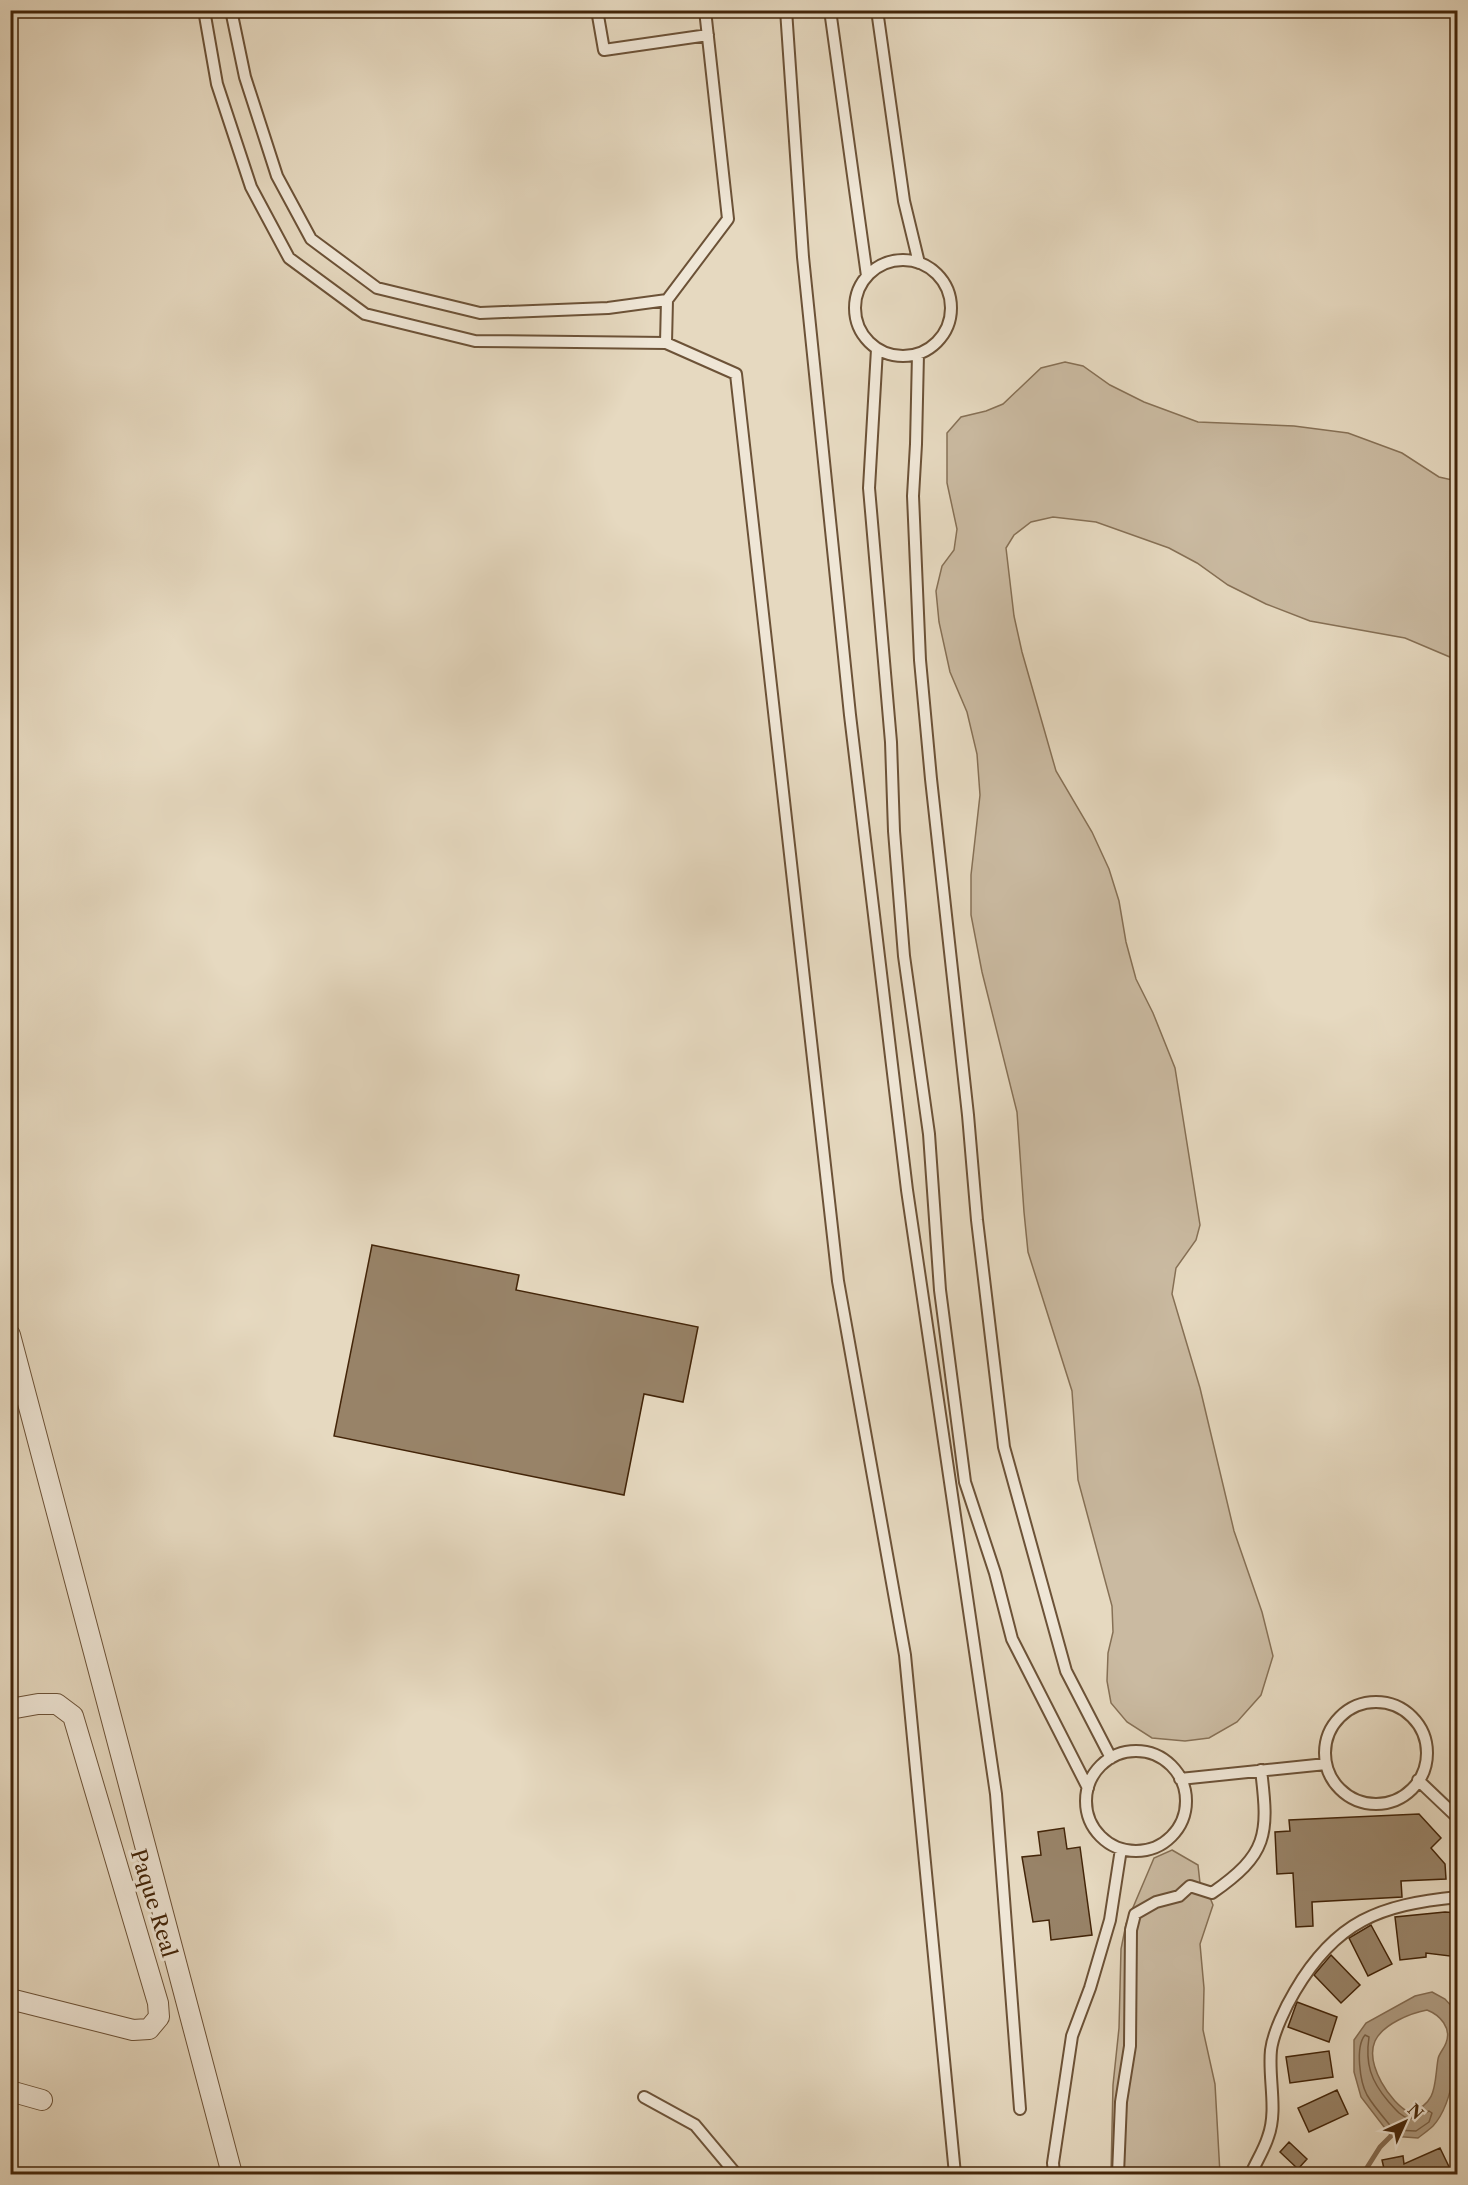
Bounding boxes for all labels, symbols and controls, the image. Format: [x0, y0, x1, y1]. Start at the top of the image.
street label: Paque Real [126, 1846, 182, 1960]
north arrow [1375, 2092, 1435, 2152]
text: N [1404, 2099, 1428, 2123]

